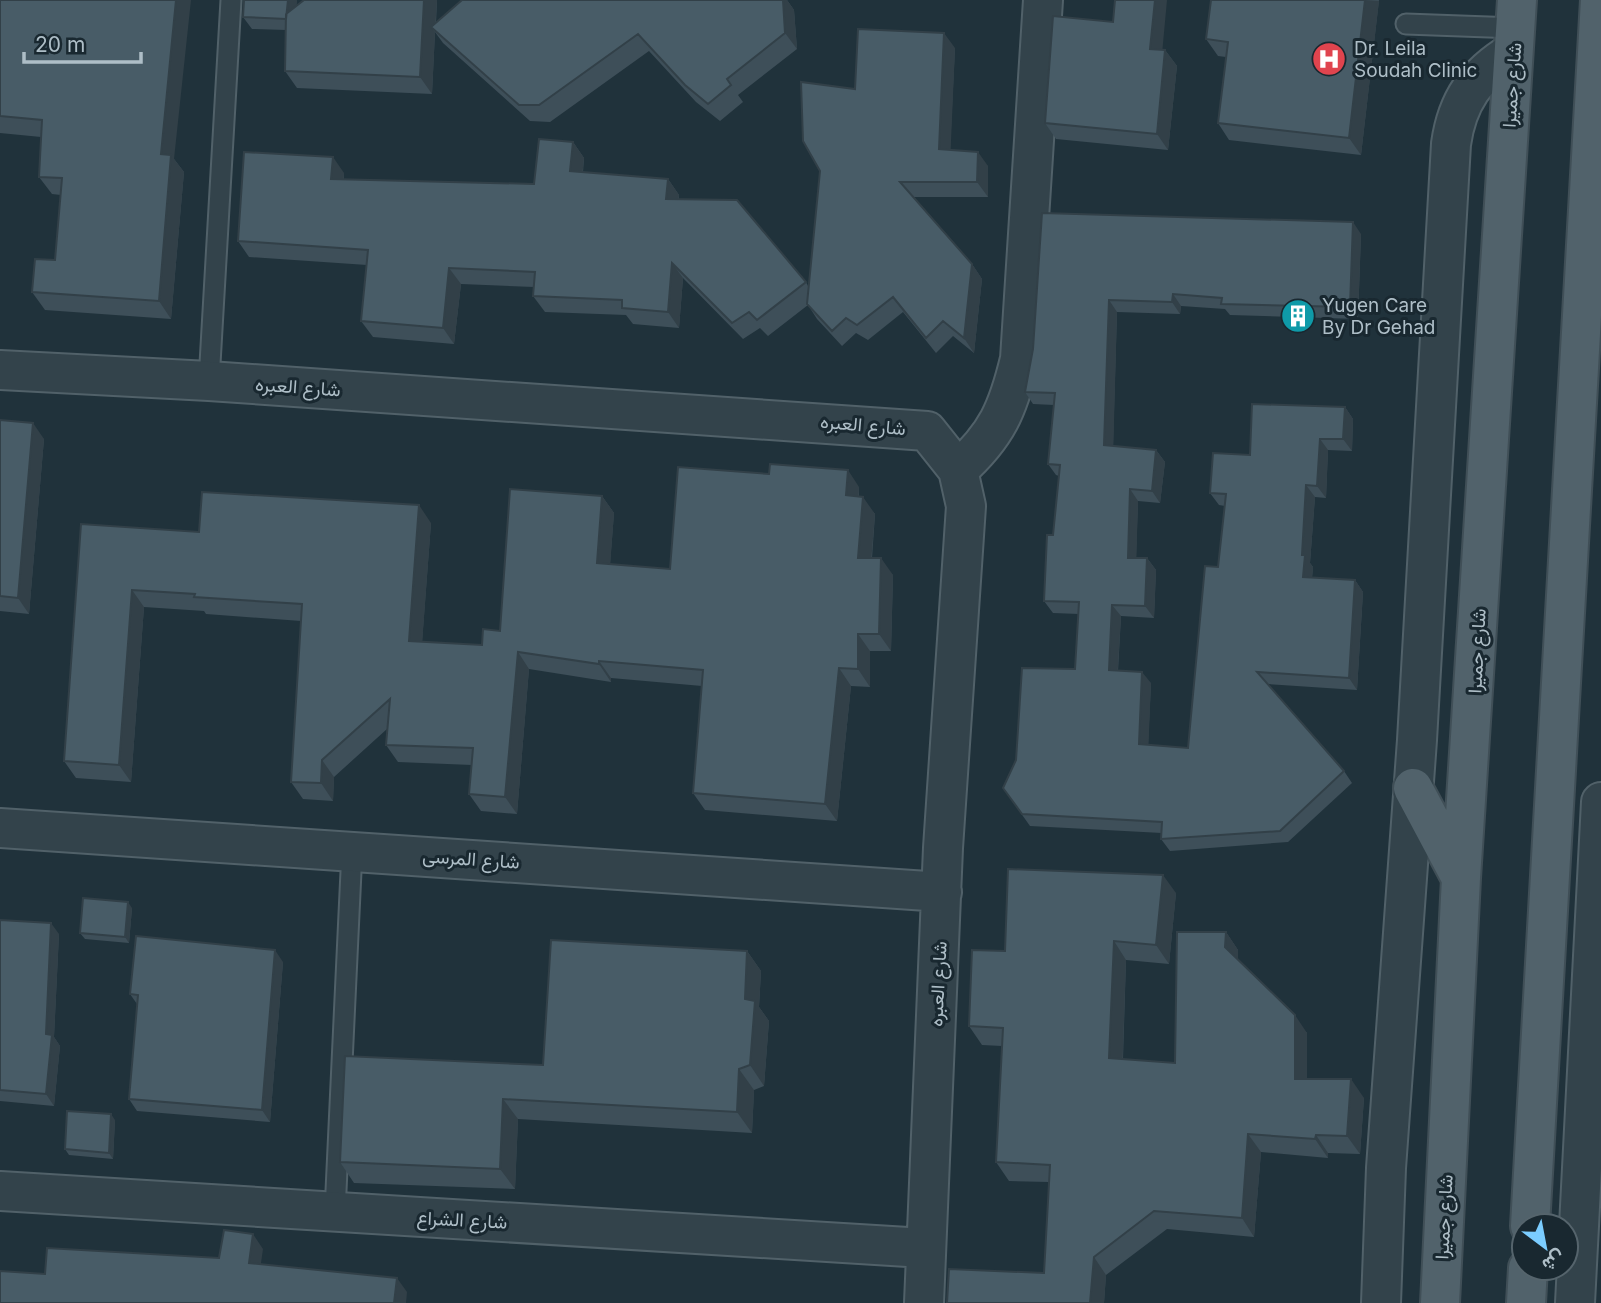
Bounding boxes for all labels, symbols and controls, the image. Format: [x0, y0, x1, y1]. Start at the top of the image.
scale bar [24, 21, 142, 65]
text: 20 m [35, 32, 85, 57]
place label: Dr. Leila Soudah Clinic [1354, 37, 1477, 82]
hospital icon: Dr. Leila Soudah Clinic [1310, 40, 1348, 78]
street label: شارع جميرا [1498, 42, 1527, 128]
place label: Yugen Care By Dr Gehad [1322, 294, 1435, 339]
building icon: Yugen Care By Dr Gehad [1279, 297, 1317, 335]
street label: شارع العبره [254, 373, 342, 402]
street label: شارع العبره [819, 410, 907, 441]
street label: شارع جميرا [1463, 608, 1492, 694]
street label: شارع المرسى [421, 844, 520, 875]
street label: شارع العبره [924, 941, 953, 1027]
street label: شارع جميرا [1430, 1174, 1459, 1260]
street label: شارع الشراع [416, 1206, 508, 1235]
north arrow [1510, 1212, 1580, 1282]
text: ش [1538, 1245, 1570, 1277]

